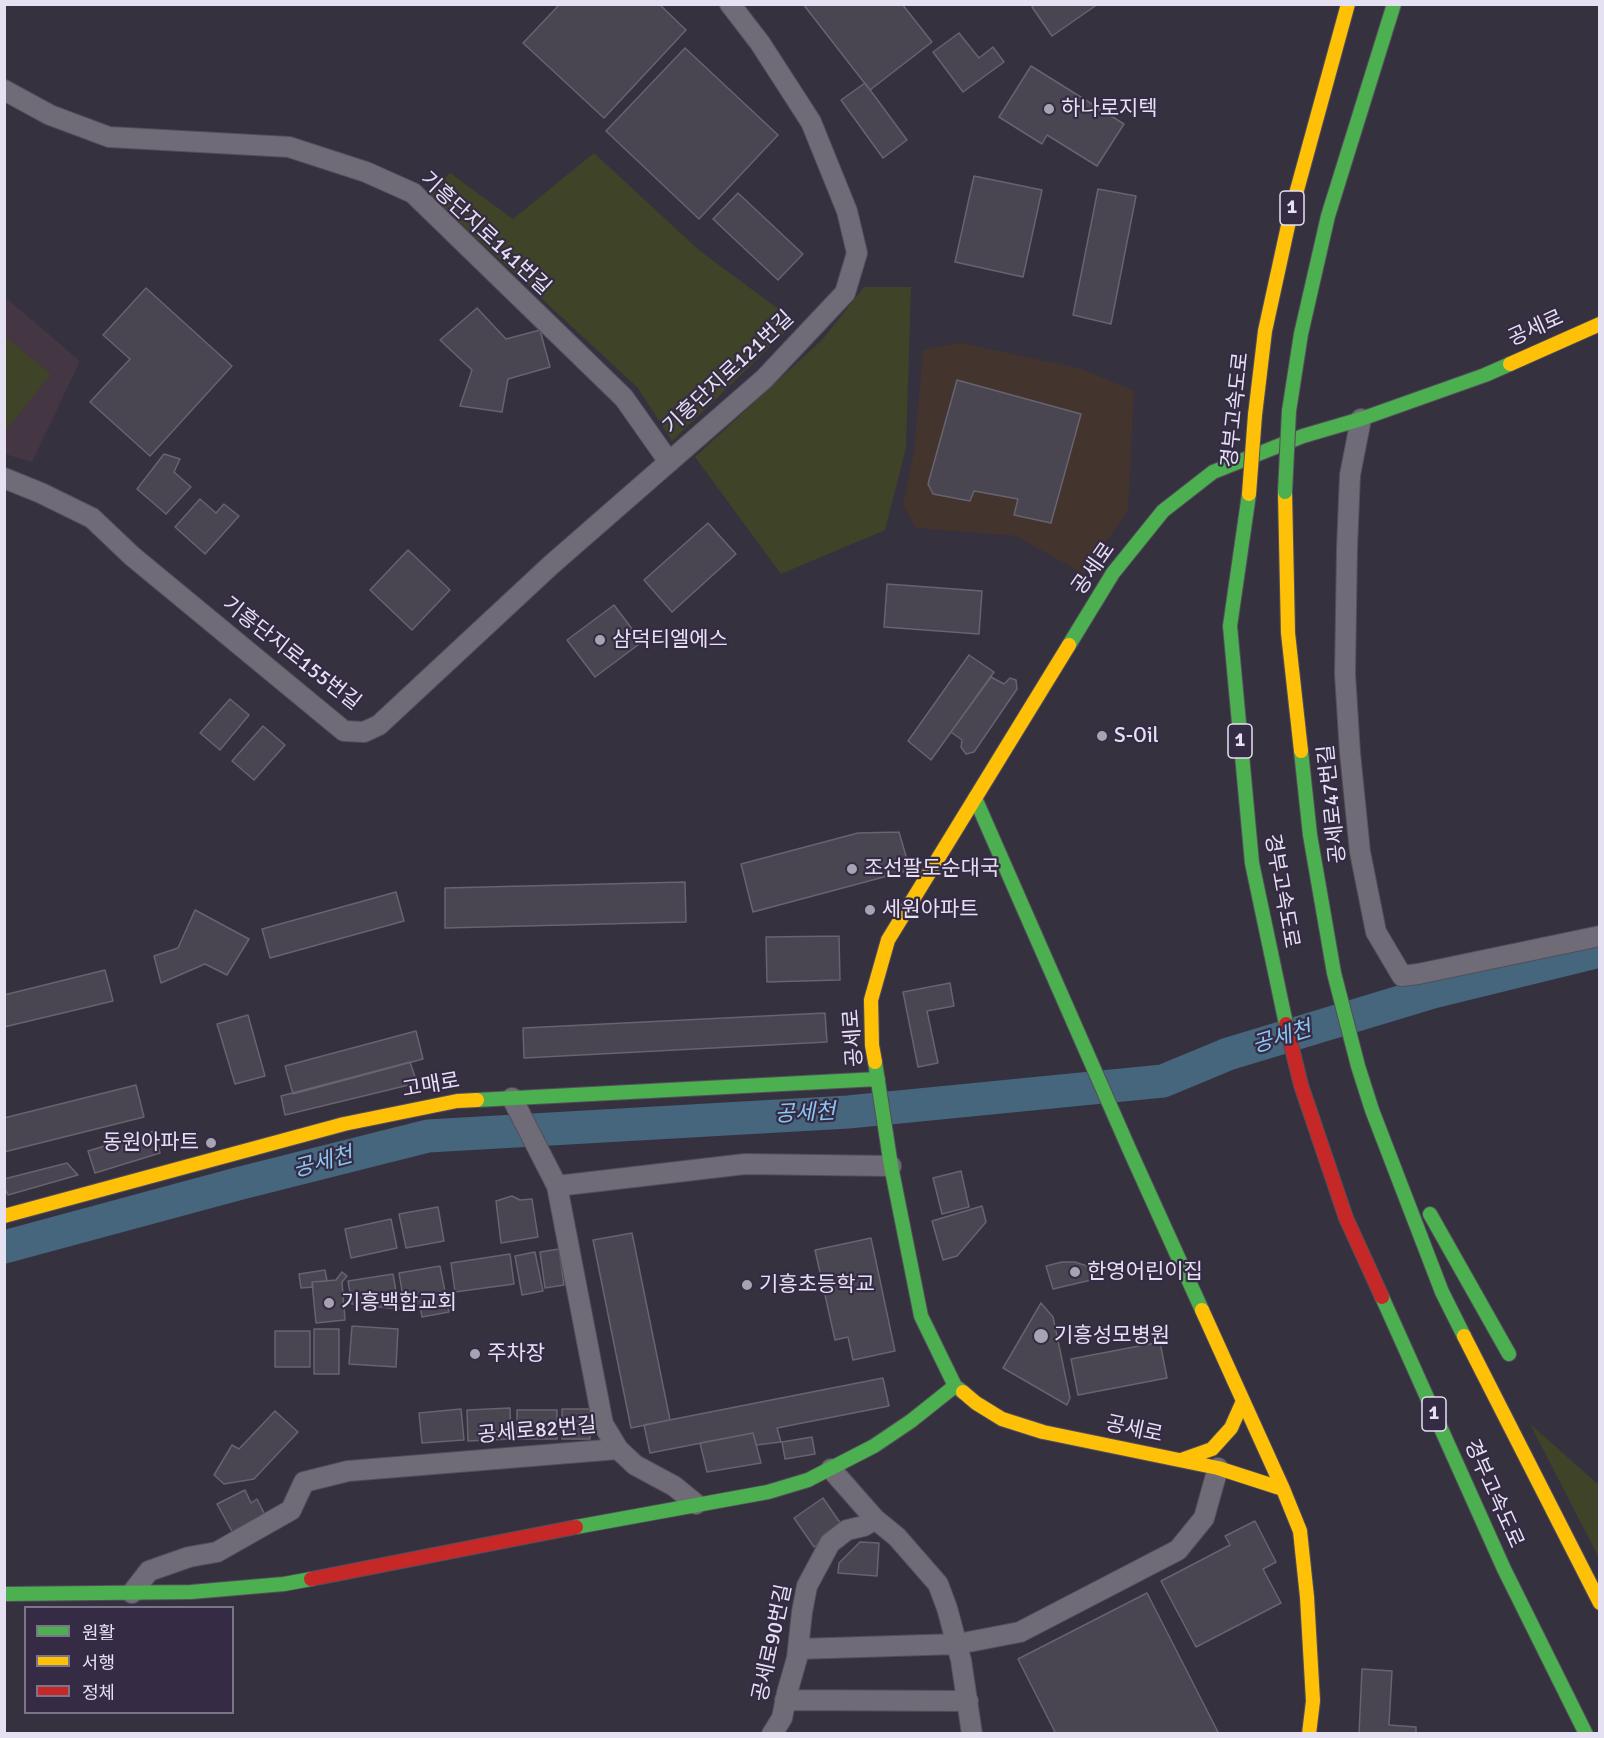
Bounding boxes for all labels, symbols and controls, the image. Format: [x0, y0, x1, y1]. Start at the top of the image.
place label: 하나로지텍 [1061, 96, 1158, 122]
marker: 하나로지텍 [1042, 102, 1056, 116]
street label: 기흥단지로141번길 [415, 167, 555, 301]
road number: 1 [1280, 191, 1304, 225]
street label: 기흥단지로121번길 [659, 306, 799, 440]
street label: 공세로 [1504, 306, 1568, 352]
street label: 경부고속도로 [1217, 351, 1255, 469]
street label: 공세로 [1067, 538, 1121, 600]
street label: 기흥단지로155번길 [217, 592, 365, 716]
place label: 삼덕티엘에스 [612, 627, 728, 653]
marker: 삼덕티엘에스 [593, 633, 607, 647]
place label: S-Oil [1114, 723, 1159, 749]
road number: 1 [1228, 724, 1252, 758]
marker: S-Oil [1095, 729, 1109, 743]
street label: 공세로47번길 [1314, 743, 1352, 865]
street label: 경부고속도로 [1259, 832, 1303, 950]
place label: 조선팔도순대국 [864, 856, 999, 882]
marker: 조선팔도순대국 [845, 862, 859, 876]
place label: 세원아파트 [882, 897, 979, 923]
marker: 세원아파트 [863, 903, 877, 917]
street label: 공세로 [839, 1008, 869, 1068]
water label: 공세천 [1249, 1017, 1315, 1059]
street label: 고매로 [400, 1069, 462, 1103]
water label: 공세천 [774, 1099, 836, 1129]
place label: 동원아파트 [102, 1130, 199, 1156]
marker: 동원아파트 [204, 1136, 218, 1150]
water label: 공세천 [290, 1142, 356, 1184]
place label: 한영어린이집 [1087, 1259, 1203, 1285]
marker: 한영어린이집 [1068, 1265, 1082, 1279]
place label: 기흥초등학교 [759, 1272, 875, 1298]
marker: 기흥초등학교 [740, 1278, 754, 1292]
place label: 기흥백합교회 [341, 1290, 457, 1316]
marker: 기흥백합교회 [322, 1296, 336, 1310]
place label: 기흥성모병원 [1054, 1323, 1170, 1349]
marker: 기흥성모병원 [1032, 1327, 1050, 1345]
place label: 주차장 [487, 1341, 545, 1367]
marker: 주차장 [468, 1347, 482, 1361]
road number: 1 [1422, 1397, 1446, 1431]
street label: 공세로 [1103, 1412, 1165, 1448]
street label: 공세로82번길 [476, 1413, 598, 1449]
street label: 경부고속도로 [1458, 1436, 1528, 1552]
street label: 공세로90번길 [748, 1582, 798, 1704]
legend [24, 1606, 234, 1714]
text: 원활 [82, 1622, 115, 1644]
text: 서행 [82, 1652, 115, 1674]
text: 정체 [82, 1682, 115, 1704]

